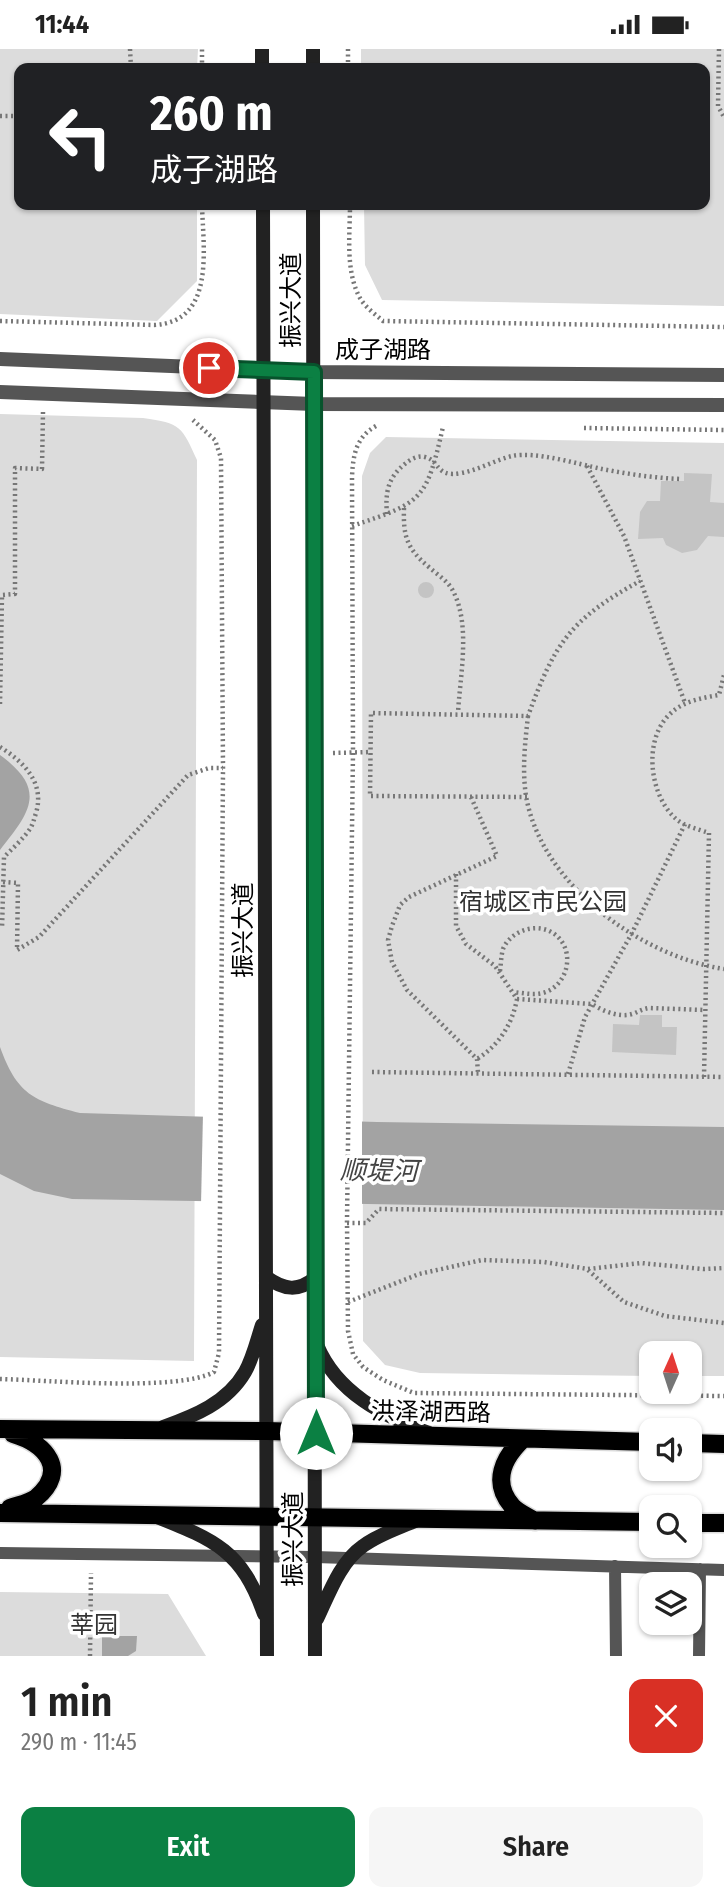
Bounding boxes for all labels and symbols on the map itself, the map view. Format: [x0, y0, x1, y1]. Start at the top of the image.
street label: 振兴大道 [277, 252, 305, 348]
street label: 成子湖路 [335, 336, 431, 364]
pin [179, 338, 239, 398]
street label: 振兴大道 [229, 882, 257, 978]
park label: 宿城区市民公园 [459, 888, 627, 916]
water label: 顺堤河 [340, 1155, 423, 1187]
north arrow [639, 1341, 702, 1403]
position arrow [279, 1396, 353, 1470]
street label: 洪泽湖西路 [371, 1397, 491, 1427]
street label: 振兴大道 [279, 1491, 307, 1587]
park label: 莘园 [70, 1611, 118, 1639]

